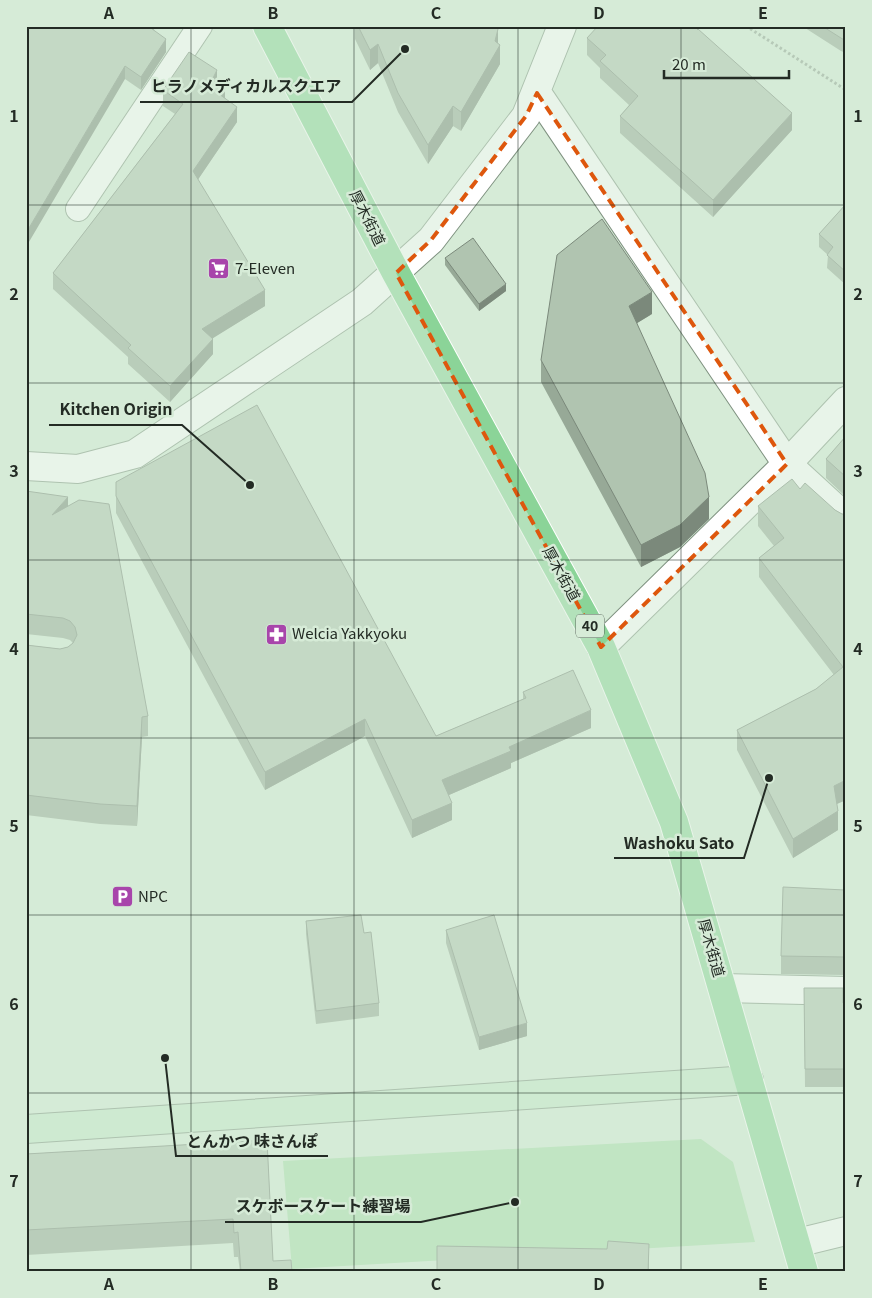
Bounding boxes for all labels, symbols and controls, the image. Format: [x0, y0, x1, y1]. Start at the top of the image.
text: A [103, 0, 115, 24]
text: B [268, 0, 279, 24]
text: C [431, 0, 442, 24]
text: D [593, 0, 605, 24]
text: E [758, 0, 768, 24]
scale bar [664, 48, 790, 80]
text: 20 m [672, 53, 706, 74]
callout: ヒラノメディカルスクエア [140, 71, 352, 102]
text: ヒラノメディカルスクエア [151, 73, 341, 97]
text: 1 [9, 103, 19, 127]
text: 1 [853, 103, 863, 127]
street label: 厚木街道 [345, 186, 391, 249]
supermarket icon: 7-Eleven [207, 257, 231, 281]
place label: 7-Eleven [235, 257, 295, 278]
text: 2 [9, 281, 19, 305]
text: 2 [853, 281, 863, 305]
callout: Kitchen Origin [49, 394, 182, 425]
text: Kitchen Origin [60, 396, 172, 420]
text: 3 [9, 458, 19, 482]
text: 3 [853, 458, 863, 482]
street label: 厚木街道 [539, 542, 586, 605]
road number: 40 [576, 614, 604, 638]
pharmacy icon: Welcia Yakkyoku [264, 622, 288, 646]
place label: Welcia Yakkyoku [292, 622, 407, 643]
text: 4 [9, 636, 19, 660]
text: 4 [853, 636, 863, 660]
text: 5 [9, 813, 19, 837]
text: 5 [853, 813, 863, 837]
callout: Washoku Sato [614, 827, 744, 858]
text: Washoku Sato [624, 830, 734, 854]
parking icon: NPC [110, 885, 134, 909]
place label: NPC [138, 885, 168, 906]
street label: 厚木街道 [694, 916, 731, 979]
text: 6 [9, 991, 19, 1015]
text: 6 [853, 991, 863, 1015]
callout: とんかつ 味さんぽ [176, 1125, 328, 1156]
text: とんかつ 味さんぽ [186, 1128, 318, 1152]
text: 7 [9, 1168, 19, 1192]
text: 7 [853, 1168, 863, 1192]
callout: スケボースケート練習場 [225, 1191, 421, 1222]
text: スケボースケート練習場 [235, 1193, 411, 1217]
text: A [103, 1271, 115, 1295]
text: B [268, 1271, 279, 1295]
text: C [431, 1271, 442, 1295]
text: D [593, 1271, 605, 1295]
text: E [758, 1271, 768, 1295]

